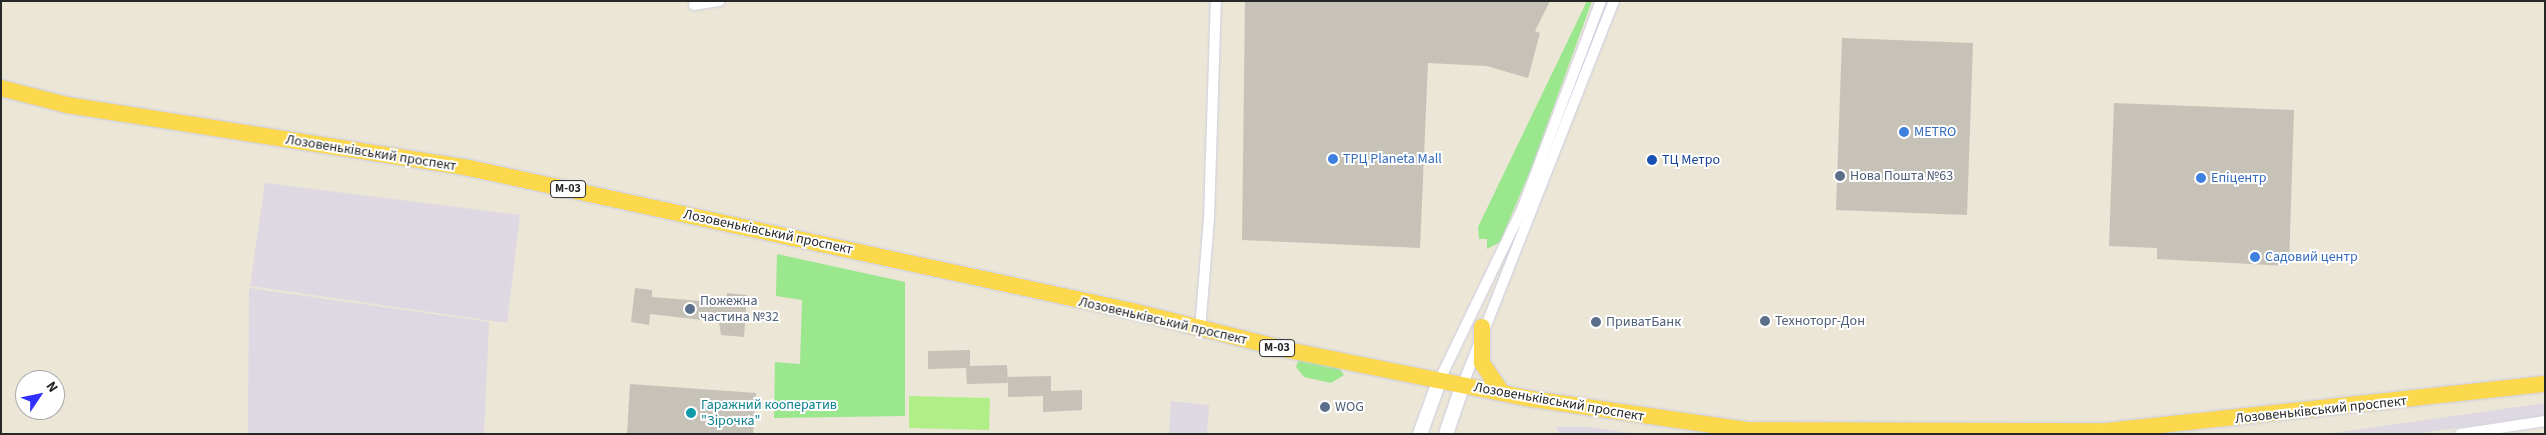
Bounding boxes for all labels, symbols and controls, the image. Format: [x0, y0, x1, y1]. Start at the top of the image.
place label: METRO [1914, 124, 1956, 140]
marker: METRO [1898, 126, 1910, 138]
street label: Лозовеньківський проспект [284, 131, 458, 175]
place label: ТРЦ Planeta Mall [1343, 151, 1442, 167]
place label: ТЦ Метро [1662, 152, 1720, 168]
marker: ТРЦ Planeta Mall [1327, 153, 1339, 165]
marker: ТЦ Метро [1646, 154, 1658, 166]
place label: Нова Пошта №63 [1850, 168, 1953, 184]
marker: Нова Пошта №63 [1834, 170, 1846, 182]
place label: Епіцентр [2211, 170, 2266, 186]
marker: Епіцентр [2195, 172, 2207, 184]
road number: М-03 [549, 180, 587, 198]
street label: Лозовеньківський проспект [682, 206, 854, 258]
place label: Садовий центр [2265, 249, 2358, 265]
marker: Садовий центр [2249, 251, 2261, 263]
place label: Пожежна частина №32 [700, 293, 779, 326]
street label: Лозовеньківський проспект [1077, 293, 1249, 349]
marker: Пожежна частина №32 [684, 303, 696, 315]
place label: Техноторг-Дон [1775, 313, 1865, 329]
place label: ПриватБанк [1606, 314, 1681, 330]
marker: Техноторг-Дон [1759, 315, 1771, 327]
marker: ПриватБанк [1590, 316, 1602, 328]
road number: М-03 [1258, 338, 1296, 358]
north arrow [15, 370, 65, 420]
text: N [41, 378, 63, 397]
street label: Лозовеньківський проспект [1473, 379, 1645, 425]
street label: Лозовеньківський проспект [2234, 393, 2408, 427]
place label: Гаражний кооператив "Зірочка" [701, 397, 837, 430]
place label: WOG [1335, 399, 1364, 415]
marker: WOG [1319, 401, 1331, 413]
marker: Гаражний кооператив "Зірочка" [685, 407, 697, 419]

